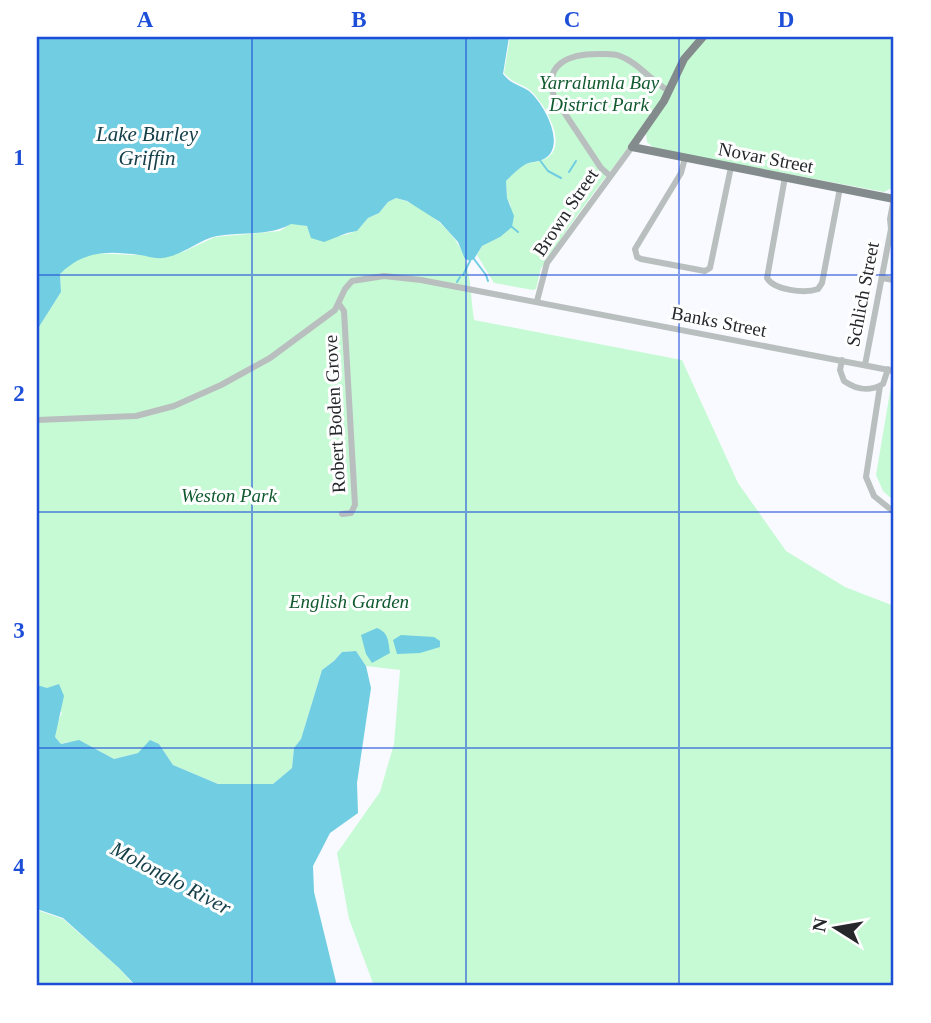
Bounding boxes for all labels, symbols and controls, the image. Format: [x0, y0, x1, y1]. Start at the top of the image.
text: A [137, 7, 154, 32]
text: B [351, 7, 367, 32]
text: C [564, 7, 580, 32]
text: D [778, 7, 794, 32]
park label: Yarralumla Bay District Park [539, 72, 660, 115]
water label: Lake Burley Griffin [95, 122, 199, 170]
street label: Novar Street [717, 138, 816, 177]
text: 1 [13, 145, 25, 170]
street label: Brown Street [529, 164, 603, 260]
street label: Schlich Street [842, 239, 883, 348]
street label: Banks Street [669, 302, 769, 341]
street label: Robert Boden Grove [320, 334, 349, 494]
text: 2 [13, 381, 25, 406]
park label: Weston Park [181, 485, 278, 506]
park label: English Garden [288, 591, 409, 612]
text: 3 [13, 618, 25, 643]
water label: Molonglo River [106, 836, 236, 920]
text: 4 [13, 854, 25, 879]
north arrow [802, 894, 872, 964]
text: N [808, 916, 831, 934]

